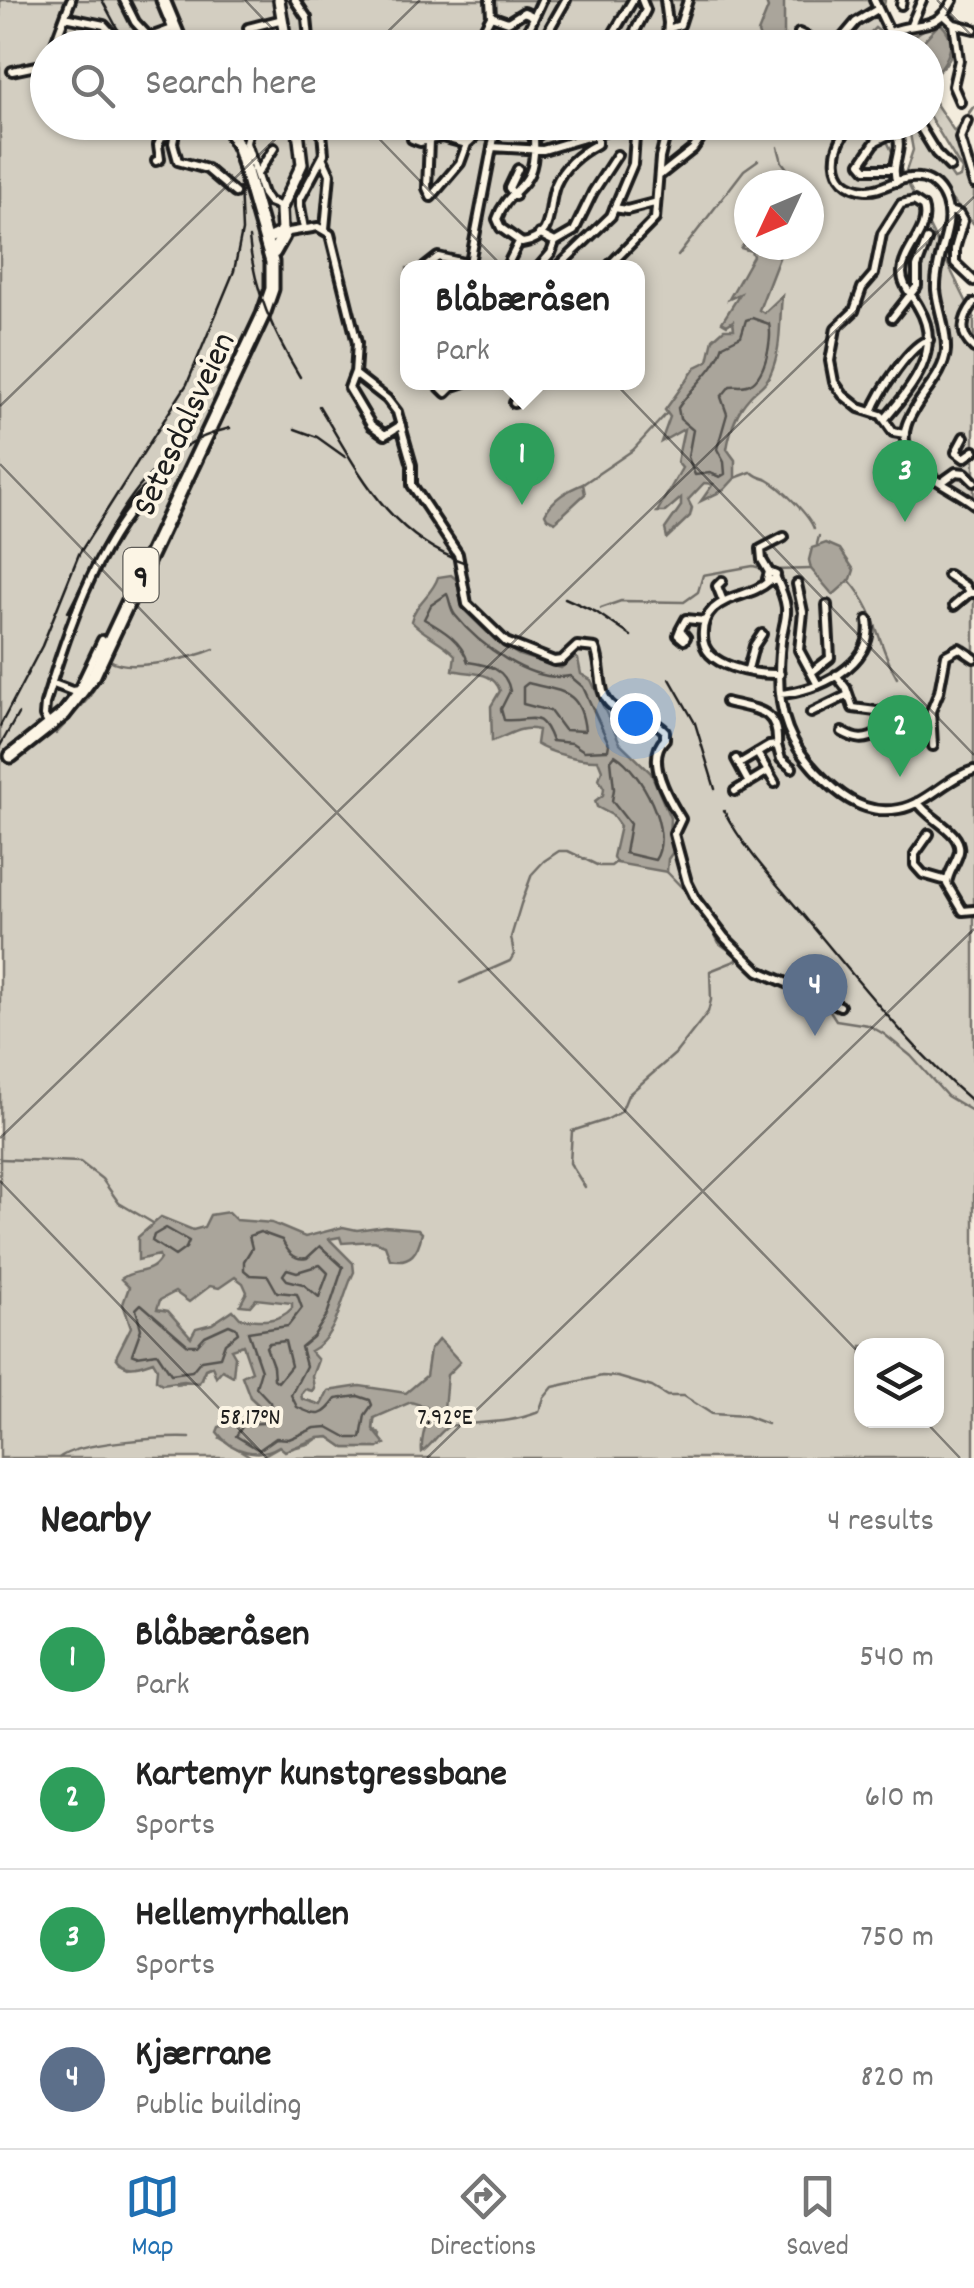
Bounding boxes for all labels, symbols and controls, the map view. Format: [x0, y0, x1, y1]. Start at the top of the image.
search box [30, 30, 944, 140]
icon: search [65, 58, 120, 113]
text: Search here [145, 58, 317, 113]
north arrow [734, 170, 824, 260]
popup [400, 260, 645, 390]
text: Blåbæråsen [435, 275, 610, 330]
street label: Setesdalsveien [122, 325, 251, 525]
text: Park [435, 330, 490, 376]
pin: 1 [490, 422, 554, 505]
pin: 3 [872, 440, 938, 522]
road number: 9 [124, 548, 158, 602]
your location [610, 693, 661, 744]
pin: 2 [868, 694, 932, 777]
pin: 4 [782, 954, 848, 1036]
map controls [854, 1338, 944, 1428]
button: layers [854, 1338, 944, 1428]
text: 58.17°N [219, 1401, 281, 1437]
text: 7.92°E [417, 1401, 473, 1437]
text: Nearby [40, 1493, 150, 1553]
text: 4 results [827, 1500, 934, 1546]
text: Blåbæråsen [135, 1609, 310, 1664]
text: 1 [69, 1636, 76, 1682]
text: 540 m [859, 1636, 934, 1682]
text: Park [135, 1664, 190, 1710]
text: Kartemyr kunstgressbane [135, 1749, 507, 1804]
text: 2 [66, 1776, 79, 1822]
text: 610 m [865, 1776, 934, 1822]
text: Sports [135, 1804, 215, 1850]
text: Hellemyrhallen [135, 1889, 349, 1944]
text: 3 [65, 1916, 80, 1962]
text: 750 m [860, 1916, 934, 1962]
text: Sports [135, 1944, 215, 1990]
text: Kjærrane [135, 2029, 272, 2084]
text: 4 [66, 2056, 79, 2102]
text: 820 m [860, 2056, 934, 2102]
text: Public building [135, 2084, 302, 2130]
tab: Map [125, 2169, 180, 2269]
tab: Directions [430, 2169, 536, 2269]
tab: Saved [786, 2169, 849, 2269]

